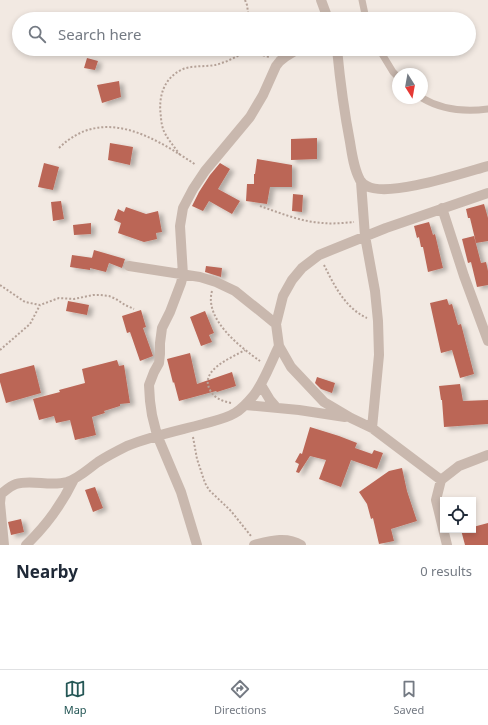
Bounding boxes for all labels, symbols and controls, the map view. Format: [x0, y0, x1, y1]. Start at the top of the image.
search box [12, 12, 476, 56]
icon: search [26, 23, 48, 45]
text: Search here [58, 24, 141, 44]
north arrow [392, 68, 428, 104]
map controls [440, 497, 476, 533]
button: locate [440, 497, 476, 533]
text: Nearby [16, 560, 78, 583]
text: 0 results [420, 562, 472, 580]
tab: Map [64, 678, 87, 717]
tab: Directions [214, 678, 266, 717]
tab: Saved [394, 678, 424, 717]

